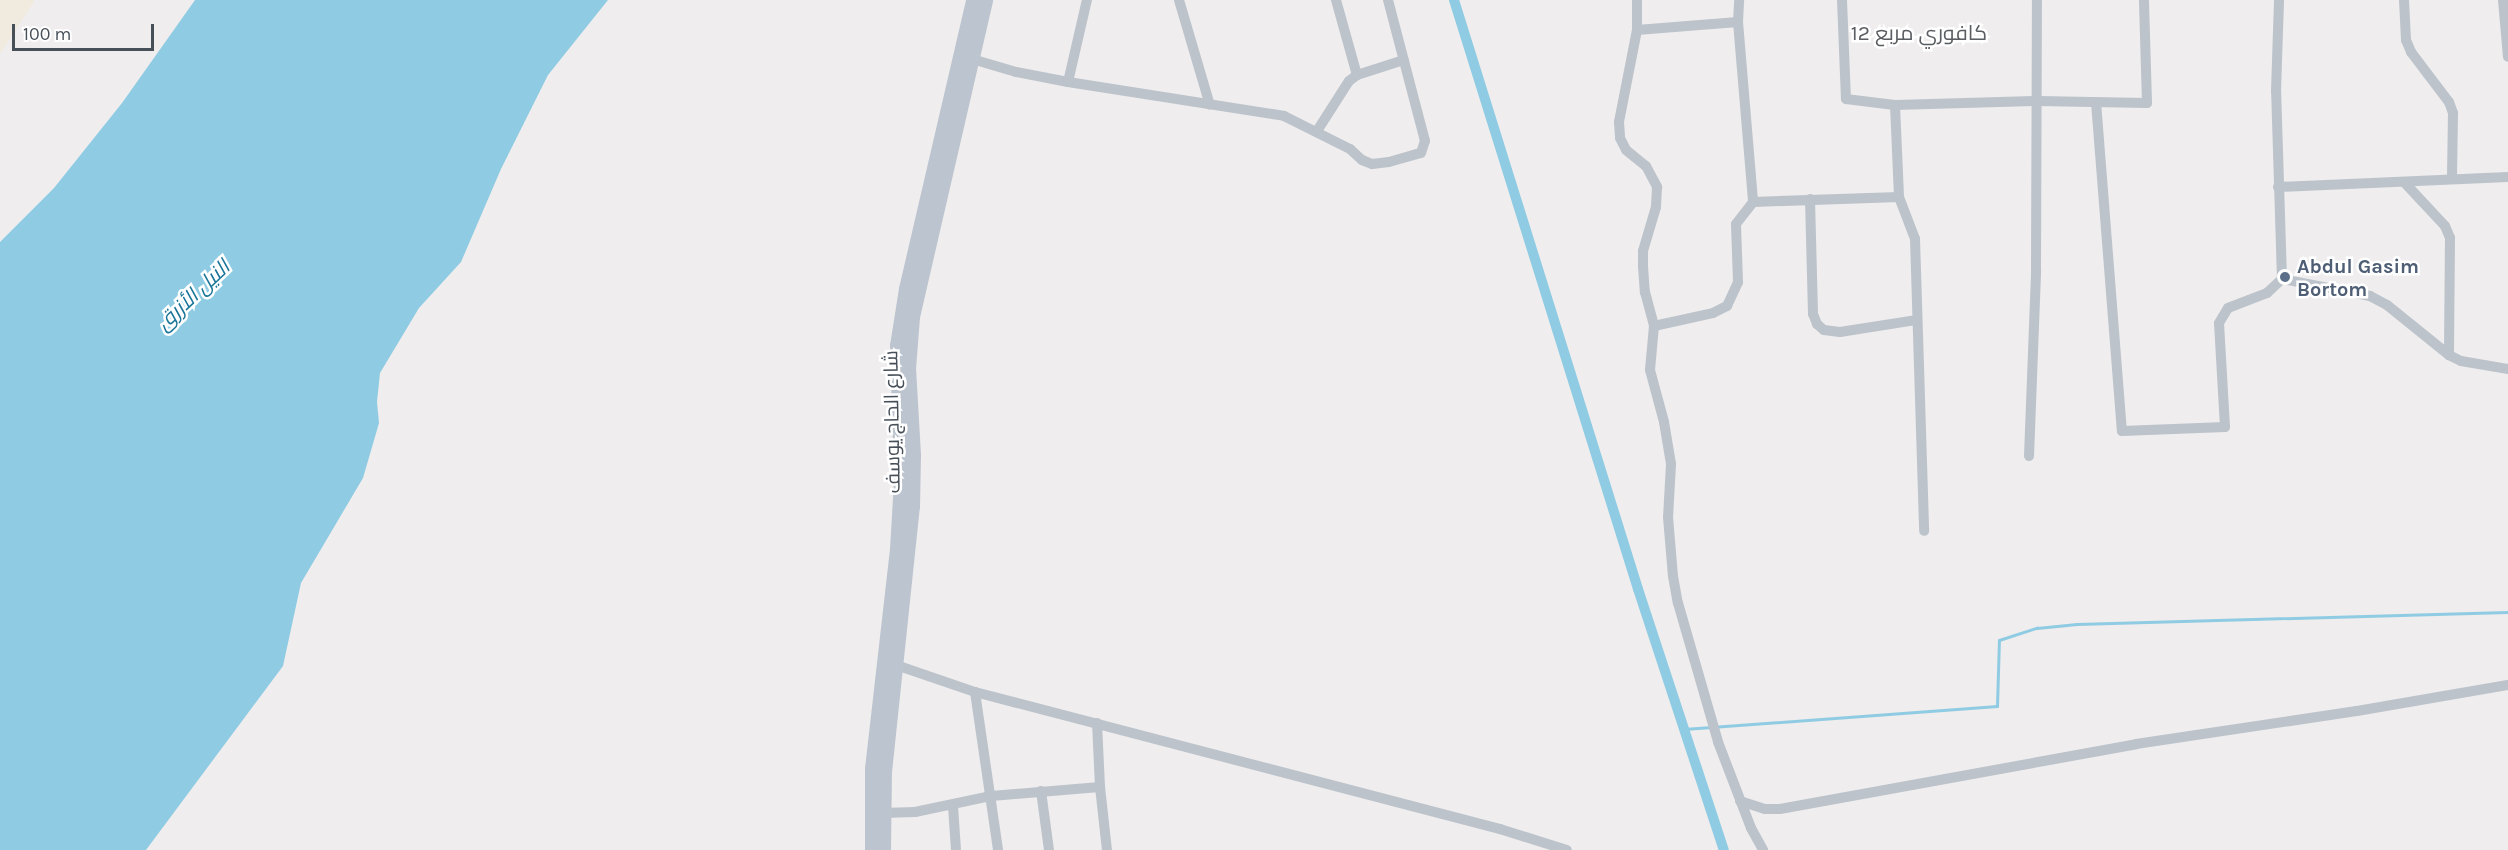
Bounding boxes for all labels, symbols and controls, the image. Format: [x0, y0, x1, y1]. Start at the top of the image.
scale bar [15, 12, 158, 50]
district label: كافوري مربع 12 [1851, 20, 1987, 46]
text: 100 m [23, 23, 71, 45]
place label: Abdul Gasim Bortom [2297, 254, 2419, 301]
water label: النيل الأزرق [151, 255, 235, 335]
marker: Abdul Gasim Bortom [2278, 270, 2292, 284]
street label: شارع الحاج يوسف [879, 350, 905, 494]

